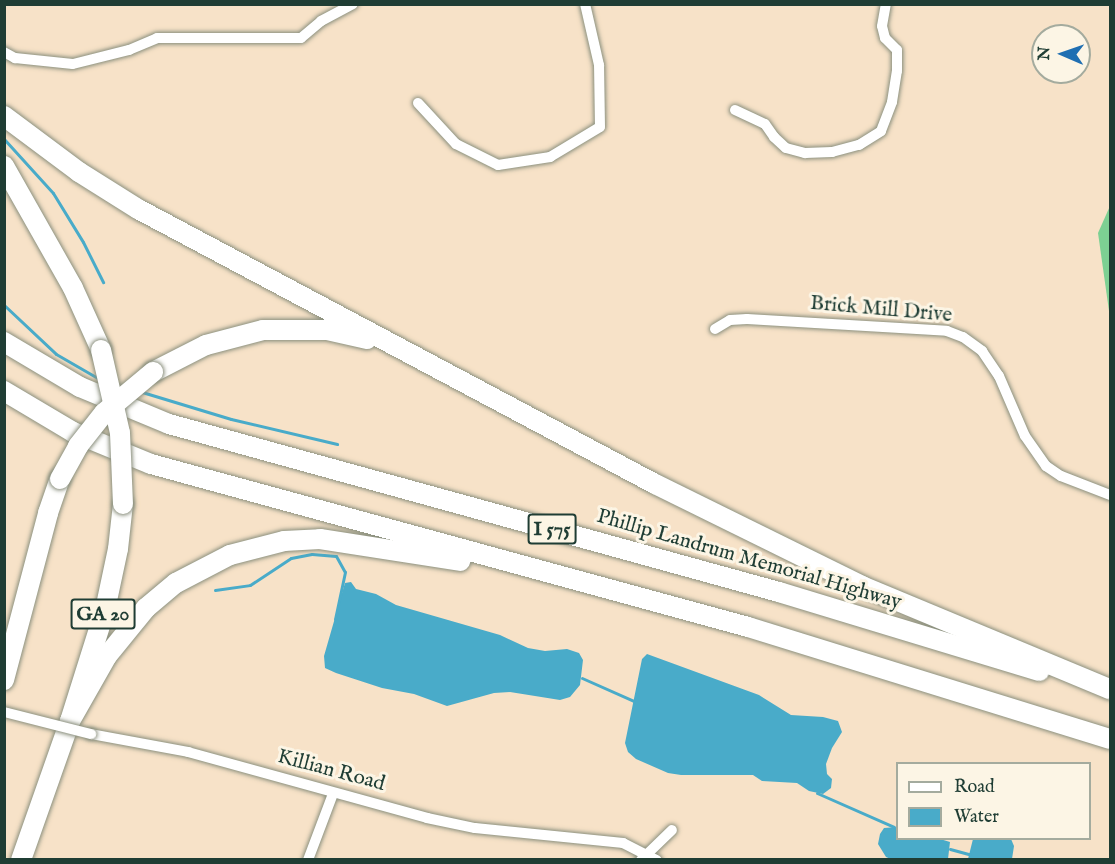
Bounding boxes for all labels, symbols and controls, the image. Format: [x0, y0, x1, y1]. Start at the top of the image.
north arrow [1031, 24, 1091, 84]
text: N [1035, 46, 1055, 61]
street label: Brick Mill Drive [809, 291, 953, 329]
street label: Phillip Landrum Memorial Highway [594, 504, 904, 616]
road number: I 575 [526, 512, 578, 546]
road number: GA 20 [70, 597, 136, 631]
street label: Killian Road [274, 745, 388, 797]
legend [896, 762, 1091, 840]
text: Road [954, 776, 995, 799]
text: Water [954, 806, 999, 829]

